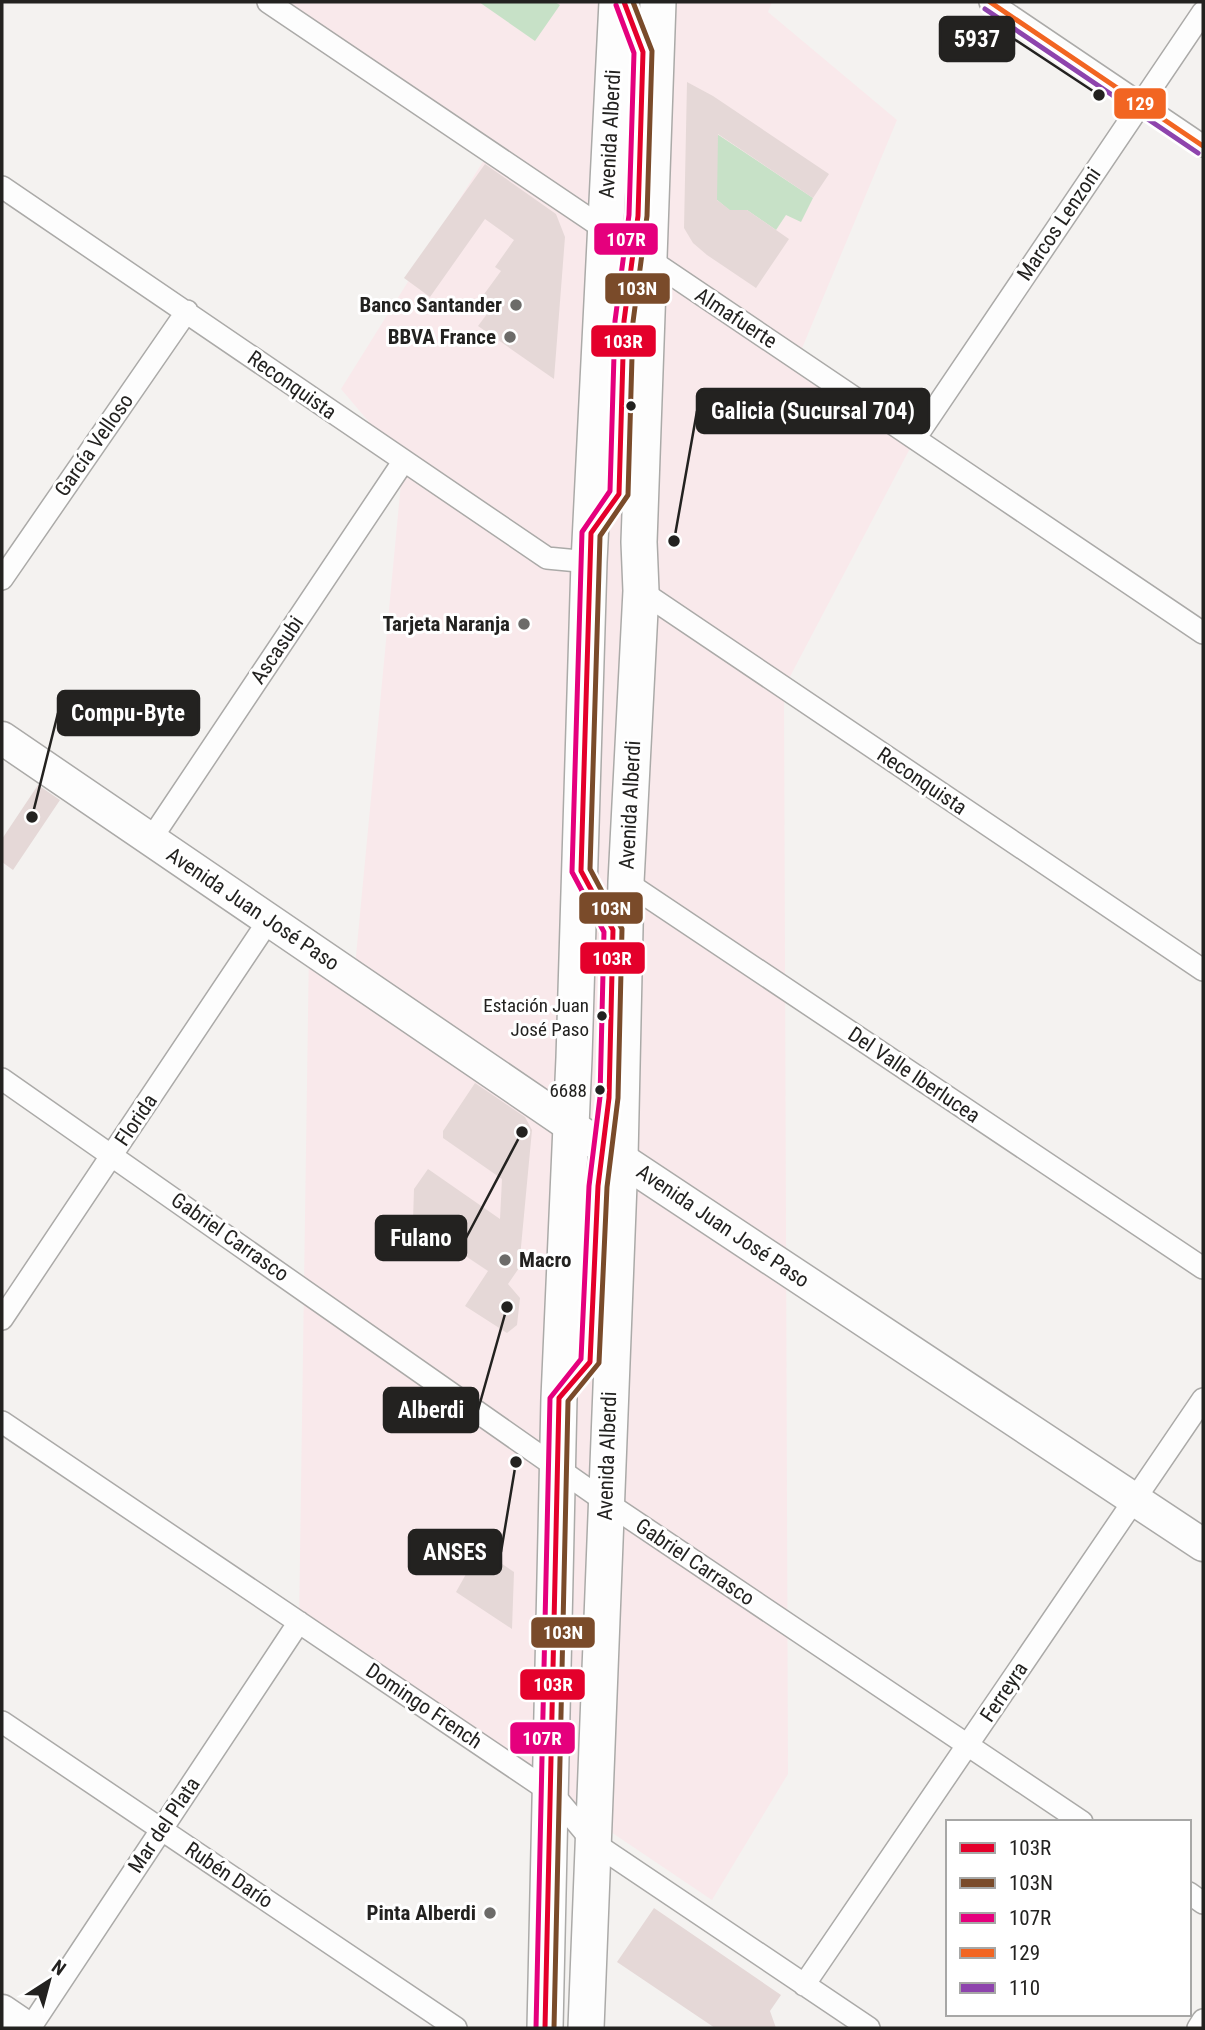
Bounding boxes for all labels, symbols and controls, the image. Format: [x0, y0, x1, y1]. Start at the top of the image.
callout: 5937 [940, 17, 1014, 61]
text: 5937 [954, 26, 1000, 53]
street label: Avenida Alberdi [595, 69, 625, 199]
line badge: 129 [1113, 87, 1167, 120]
text: 129 [1126, 92, 1154, 115]
street label: Marcos Lenzoni [1012, 163, 1106, 285]
line badge: 107R [593, 222, 659, 256]
text: 107R [606, 228, 646, 251]
line badge: 103N [604, 272, 671, 305]
text: 103N [617, 277, 657, 300]
street label: Almafuerte [691, 283, 781, 353]
place label: Banco Santander [359, 293, 502, 317]
marker: Banco Santander [508, 297, 524, 313]
line badge: 103R [590, 324, 657, 358]
place label: BBVA France [388, 325, 496, 349]
marker: BBVA France [502, 329, 518, 345]
text: 103R [603, 330, 643, 353]
street label: Reconquista [243, 346, 341, 424]
street label: García Velloso [50, 389, 138, 501]
callout: Galicia (Sucursal 704) [697, 389, 929, 433]
text: Galicia (Sucursal 704) [711, 398, 915, 425]
unlabelled marker [624, 399, 638, 413]
street label: Ascasubi [246, 612, 308, 688]
place label: Tarjeta Naranja [382, 612, 510, 636]
marker: Tarjeta Naranja [516, 616, 532, 632]
callout: Compu-Byte [58, 691, 199, 735]
text: Compu-Byte [71, 700, 185, 727]
street label: Avenida Alberdi [615, 740, 645, 870]
street label: Reconquista [873, 742, 971, 820]
street label: Avenida Juan José Paso [162, 842, 344, 976]
line badge: 103N [578, 891, 644, 925]
text: 103N [591, 897, 631, 920]
line badge: 103R [579, 941, 646, 975]
text: 103R [592, 947, 632, 970]
place label: Estación Juan José Paso [483, 994, 589, 1041]
marker: Estación Juan José Paso [595, 1009, 609, 1023]
street label: Del Valle Iberlucea [844, 1022, 984, 1128]
place label: 6688 [549, 1079, 587, 1102]
marker: 6688 [593, 1083, 607, 1097]
street label: Florida [110, 1090, 162, 1150]
street label: Avenida Juan José Paso [632, 1159, 814, 1293]
street label: Gabriel Carrasco [167, 1188, 293, 1286]
callout: Fulano [376, 1216, 466, 1260]
text: Fulano [390, 1225, 452, 1252]
place label: Macro [519, 1248, 572, 1272]
marker: Macro [497, 1252, 513, 1268]
callout: Alberdi [384, 1388, 478, 1432]
street label: Avenida Alberdi [593, 1391, 621, 1521]
text: Alberdi [398, 1397, 464, 1424]
street label: Gabriel Carrasco [631, 1514, 759, 1610]
callout: ANSES [409, 1530, 501, 1574]
text: ANSES [423, 1539, 487, 1566]
line badge: 103N [530, 1616, 596, 1649]
text: 103N [543, 1621, 583, 1644]
street label: Domingo French [361, 1658, 487, 1754]
street label: Ferreyra [975, 1658, 1033, 1726]
line badge: 103R [519, 1668, 586, 1701]
text: 103R [533, 1673, 573, 1696]
line badge: 107R [509, 1721, 576, 1755]
text: 107R [522, 1727, 562, 1750]
street label: Mar del Plata [123, 1773, 205, 1877]
legend [946, 1820, 1191, 2016]
text: 103R [1009, 1836, 1051, 1860]
street label: Rubén Darío [181, 1837, 277, 1913]
text: 103N [1009, 1871, 1053, 1895]
place label: Pinta Alberdi [367, 1901, 476, 1925]
marker: Pinta Alberdi [482, 1905, 498, 1921]
text: 107R [1009, 1906, 1051, 1930]
text: 129 [1009, 1941, 1040, 1965]
north arrow [14, 1946, 84, 2016]
text: N [47, 1955, 70, 1980]
text: 110 [1009, 1976, 1040, 2000]

